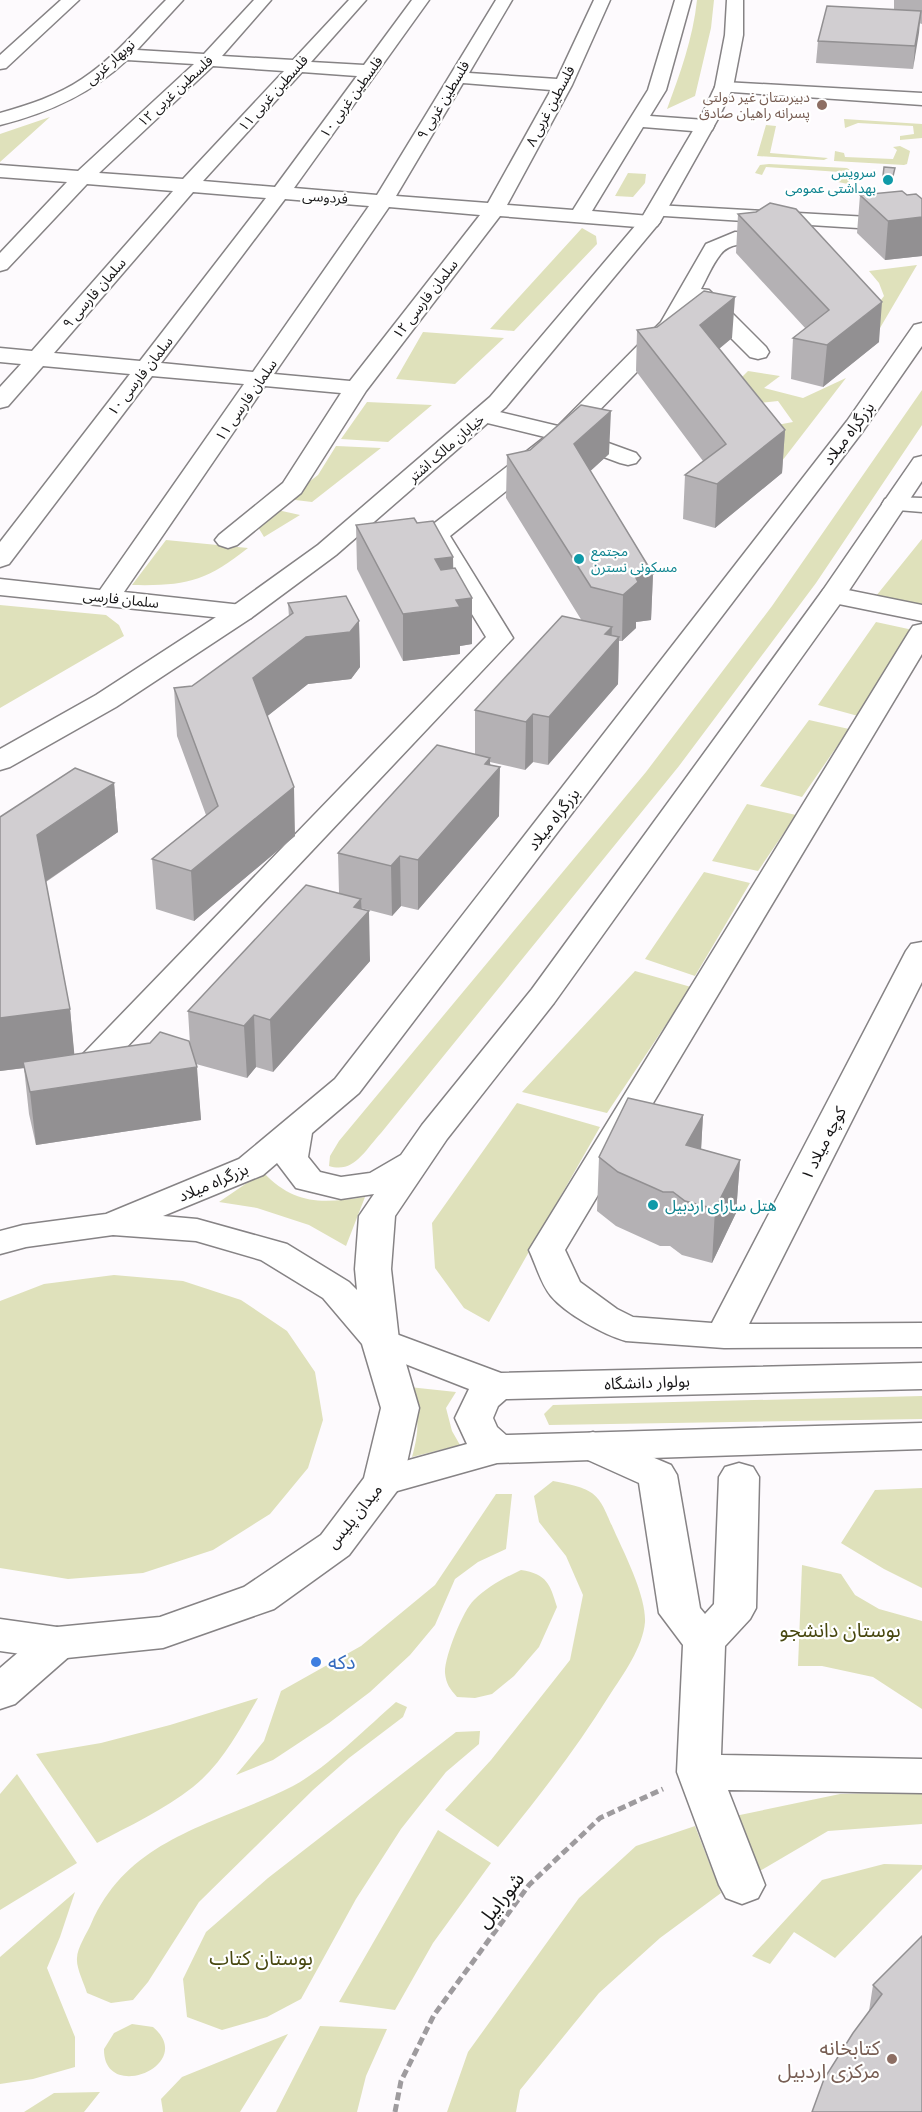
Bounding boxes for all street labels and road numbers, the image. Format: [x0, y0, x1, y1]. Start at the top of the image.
street label: نوبهار غربی [83, 37, 139, 89]
street label: فلسطین غربی ۱۱ [235, 52, 313, 136]
street label: فلسطین غربی ۱۲ [135, 53, 217, 131]
street label: فلسطین غربی ۱۰ [317, 54, 387, 142]
street label: فلسطین غربی ۹ [414, 58, 474, 143]
street label: فلسطین غربی ۸ [523, 64, 580, 150]
street label: فردوسی [302, 188, 348, 209]
street label: سلمان فارسی ۹ [60, 255, 130, 333]
street label: سلمان فارسی ۱۲ [390, 257, 462, 343]
street label: سلمان فارسی ۱۰ [105, 334, 177, 420]
street label: سلمان فارسی ۱۱ [213, 357, 282, 445]
street label: بزرگراه میلاد [819, 399, 880, 470]
street label: خیابان مالک اشتر [405, 411, 489, 487]
street label: سلمان فارسی [82, 588, 160, 613]
street label: بزرگراه میلاد [524, 785, 585, 856]
street label: کوچه میلاد ۱ [798, 1104, 852, 1184]
street label: بزرگراه میلاد [176, 1160, 252, 1208]
street label: بولوار دانشگاه [604, 1373, 690, 1395]
street label: میدان پلیس [323, 1481, 388, 1554]
street label: شورابیل [472, 1868, 532, 1935]

